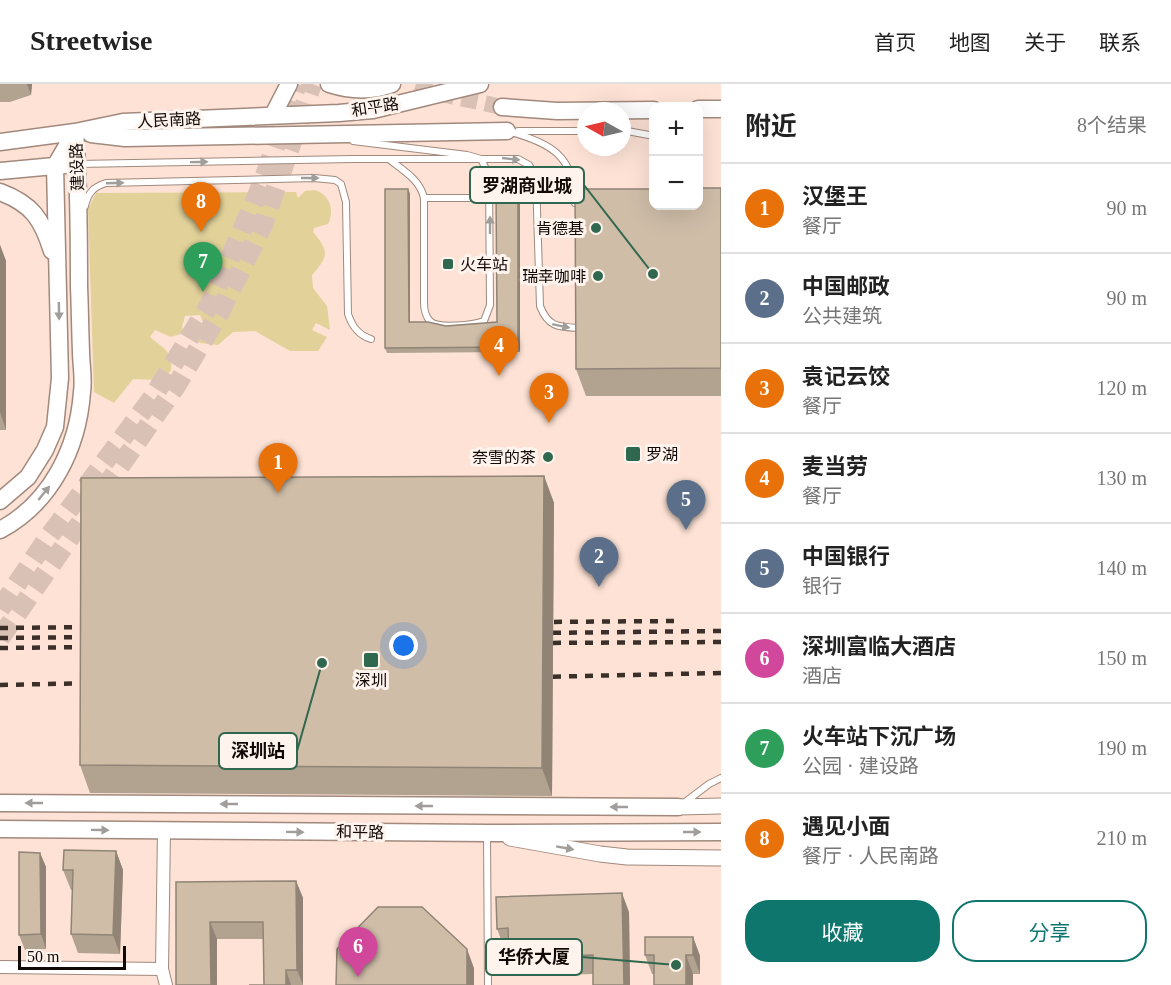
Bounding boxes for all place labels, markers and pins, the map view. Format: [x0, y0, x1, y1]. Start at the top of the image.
callout: 罗湖商业城 [470, 167, 584, 203]
pin: 8 [182, 182, 220, 232]
place label: 肯德基 [536, 220, 584, 237]
marker: 肯德基 [589, 221, 603, 235]
pin: 7 [184, 242, 222, 292]
place label: 火车站 [460, 256, 508, 273]
marker: 火车站 [441, 257, 455, 271]
place label: 瑞幸咖啡 [522, 268, 586, 285]
marker: 瑞幸咖啡 [591, 269, 605, 283]
pin: 4 [480, 326, 518, 376]
pin: 3 [530, 374, 568, 423]
pin: 1 [258, 444, 298, 493]
marker: 罗湖 [624, 445, 642, 463]
place label: 罗湖 [646, 446, 678, 463]
place label: 奈雪的茶 [472, 449, 536, 466]
marker: 奈雪的茶 [541, 450, 555, 464]
pin: 5 [666, 480, 706, 530]
pin: 2 [580, 538, 618, 587]
marker: 深圳 [362, 651, 380, 669]
place label: 深圳 [355, 672, 387, 689]
callout: 深圳站 [219, 733, 297, 769]
pin: 6 [338, 928, 378, 977]
callout: 华侨大厦 [486, 939, 582, 975]

